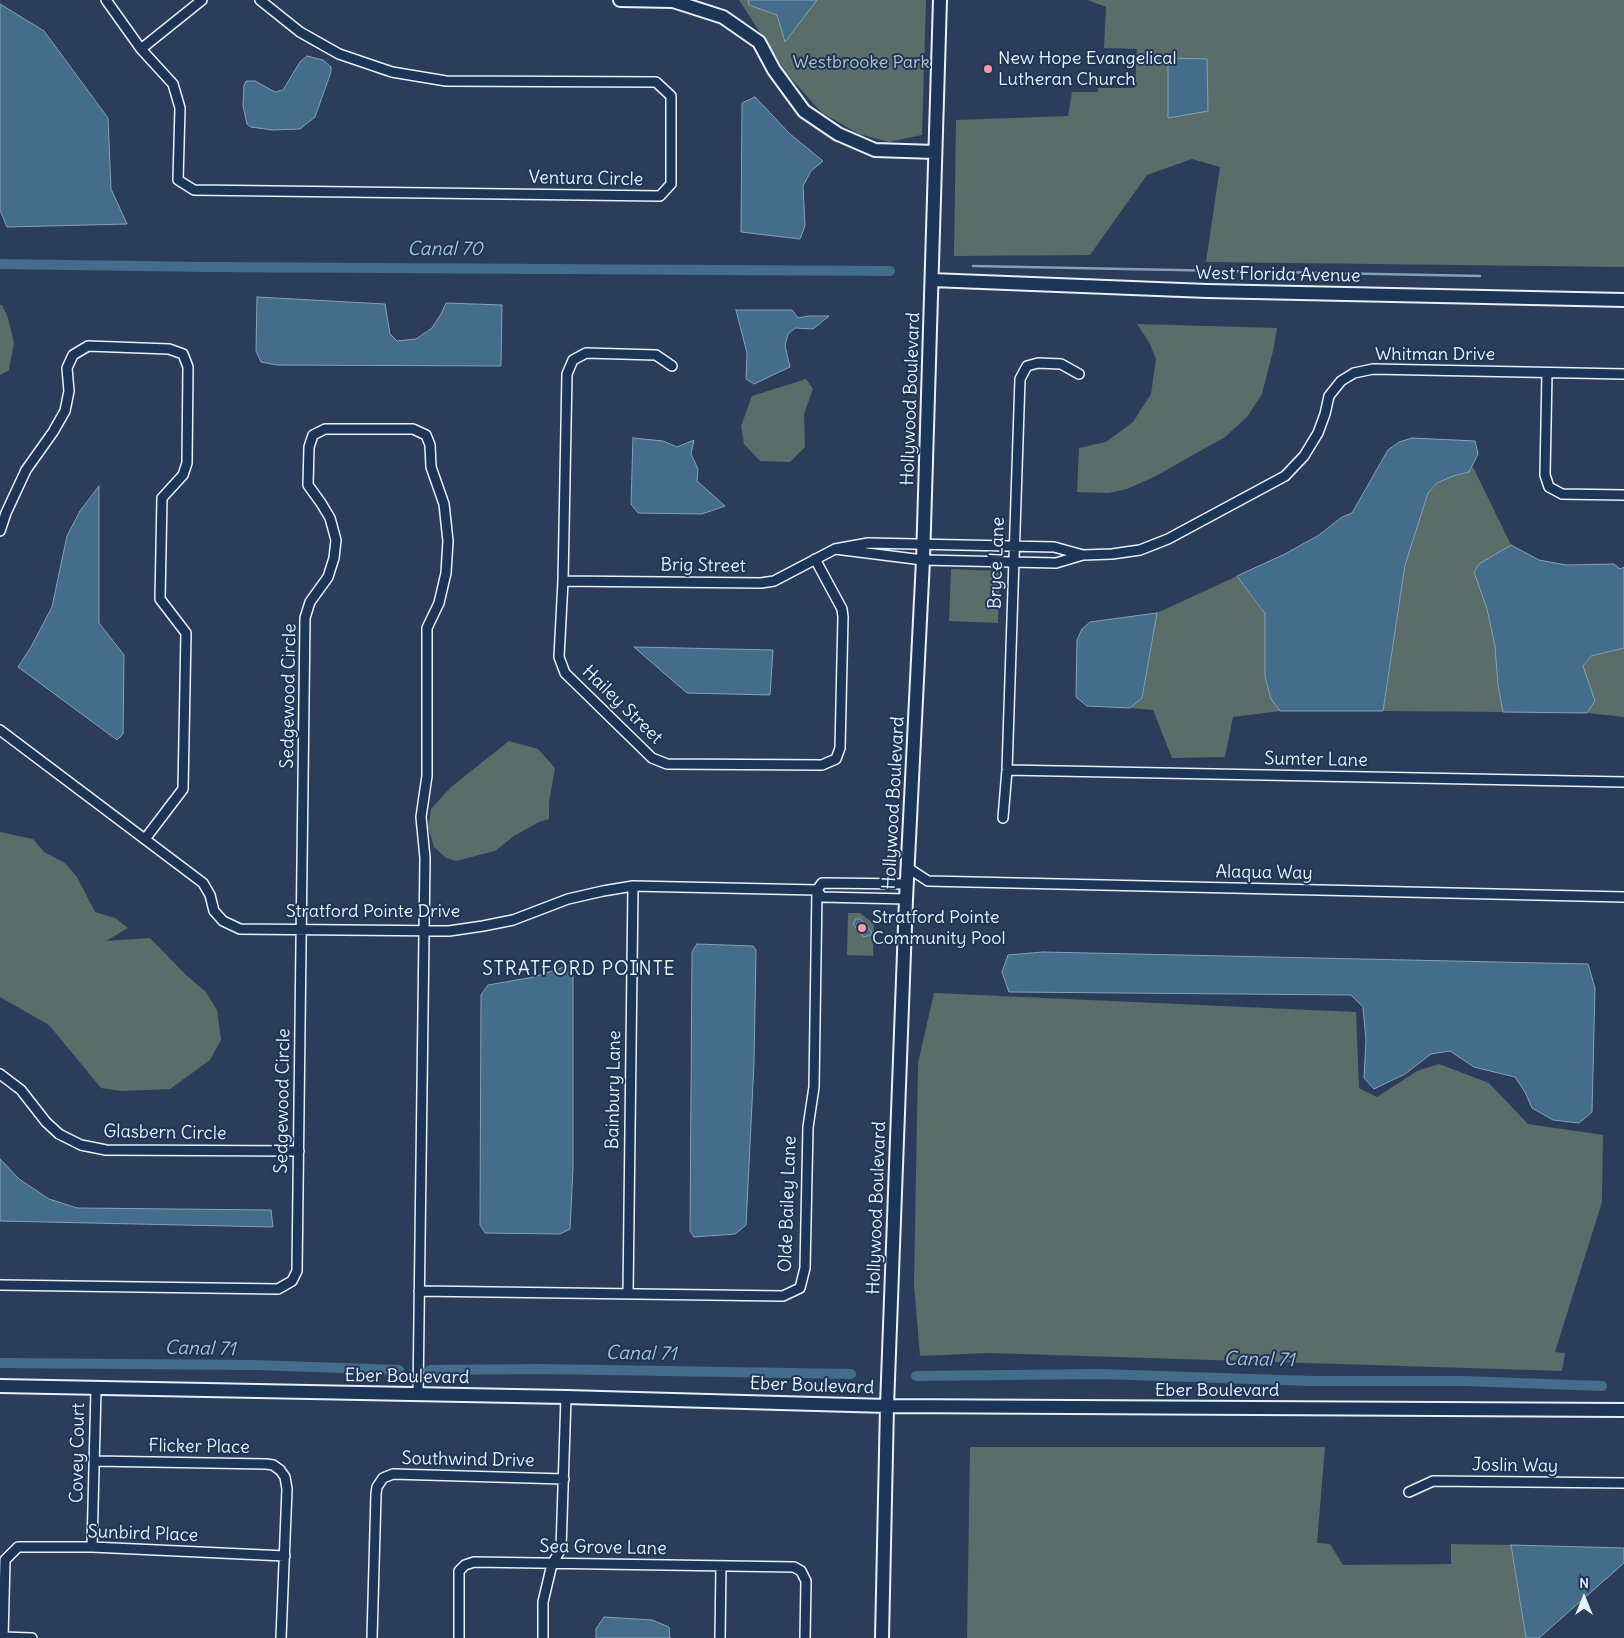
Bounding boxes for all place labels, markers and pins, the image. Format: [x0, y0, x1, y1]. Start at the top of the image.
place label: New Hope Evangelical Lutheran Church [998, 48, 1177, 90]
marker: New Hope Evangelical Lutheran Church [982, 63, 994, 75]
place label: Stratford Pointe Community Pool [872, 907, 1006, 950]
marker: Stratford Pointe Community Pool [856, 922, 868, 934]

